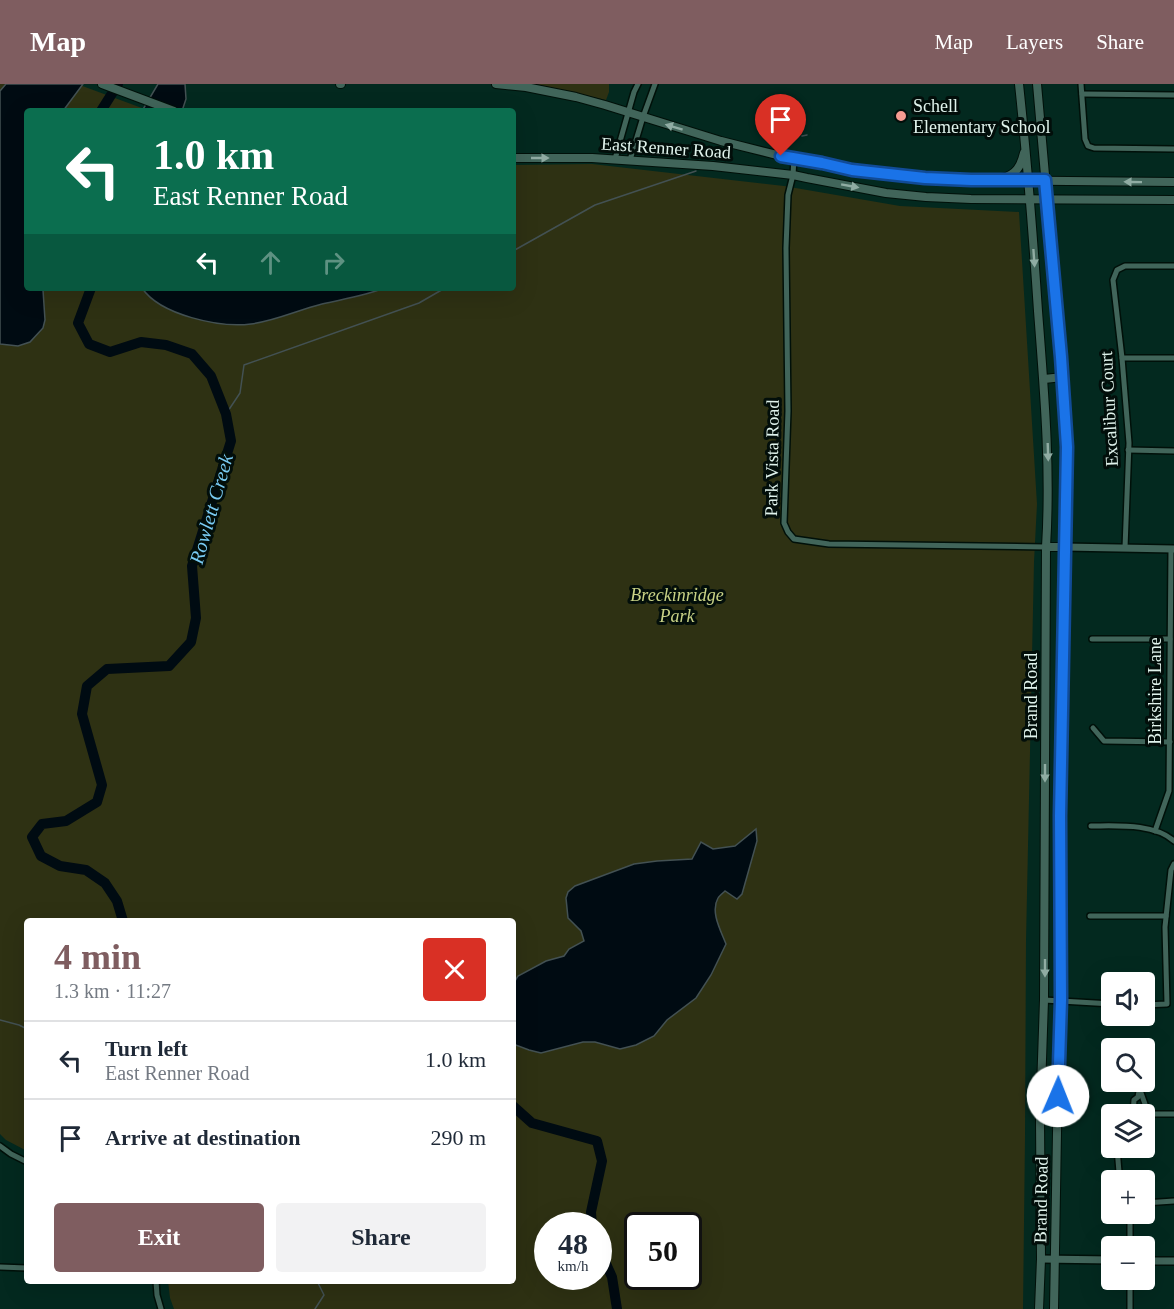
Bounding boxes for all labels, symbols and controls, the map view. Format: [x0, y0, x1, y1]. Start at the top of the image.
text: Map [30, 26, 86, 57]
text: Map [935, 30, 973, 54]
text: Layers [1006, 30, 1063, 54]
text: Share [1096, 30, 1144, 54]
pin [755, 94, 806, 156]
place label: Schell Elementary School [913, 96, 1050, 137]
icon: arrive [764, 103, 797, 136]
marker: Schell Elementary School [894, 109, 908, 123]
one-way arrow [665, 122, 683, 131]
icon: left [54, 132, 132, 210]
text: 1.0 km [153, 132, 274, 178]
street label: East Renner Road [600, 133, 732, 163]
one-way arrow [530, 153, 549, 163]
one-way arrow [1123, 177, 1142, 186]
text: East Renner Road [153, 181, 348, 211]
one-way arrow [841, 182, 860, 191]
icon: left [191, 246, 224, 279]
icon: ahead [254, 246, 287, 279]
icon: right [317, 246, 350, 279]
one-way arrow [1030, 248, 1039, 267]
street label: Excalibur Court [1096, 351, 1122, 467]
street label: Park Vista Road [761, 400, 783, 516]
one-way arrow [1043, 443, 1052, 462]
water label: Rowlett Creek [185, 451, 237, 567]
park label: Breckinridge Park [630, 585, 724, 626]
street label: Birkshire Lane [1145, 637, 1165, 745]
street label: Brand Road [1021, 653, 1041, 739]
one-way arrow [1040, 764, 1050, 783]
text: 4 min [54, 937, 141, 977]
button: close [423, 938, 486, 1001]
one-way arrow [1040, 959, 1049, 978]
map controls [1101, 972, 1155, 1290]
button: sound [1101, 972, 1155, 1026]
text: 1.3 km · 11:27 [54, 980, 171, 1002]
text: Turn left [105, 1036, 188, 1061]
button: search [1101, 1038, 1155, 1092]
icon: left [54, 1044, 87, 1077]
text: 1.0 km [425, 1047, 486, 1072]
text: East Renner Road [105, 1062, 249, 1084]
position arrow [1026, 1064, 1090, 1128]
button: layers [1101, 1104, 1155, 1158]
icon: arrive [54, 1122, 87, 1155]
text: Arrive at destination [105, 1125, 301, 1150]
text: 290 m [430, 1125, 486, 1150]
street label: Brand Road [1030, 1157, 1052, 1243]
button: + [1101, 1170, 1155, 1224]
button: Exit [54, 1203, 264, 1272]
button: Share [276, 1203, 486, 1272]
speed limit sign: 50 [624, 1212, 702, 1290]
text: 48 [558, 1227, 588, 1260]
button: − [1101, 1236, 1155, 1290]
text: km/h [558, 1258, 588, 1274]

